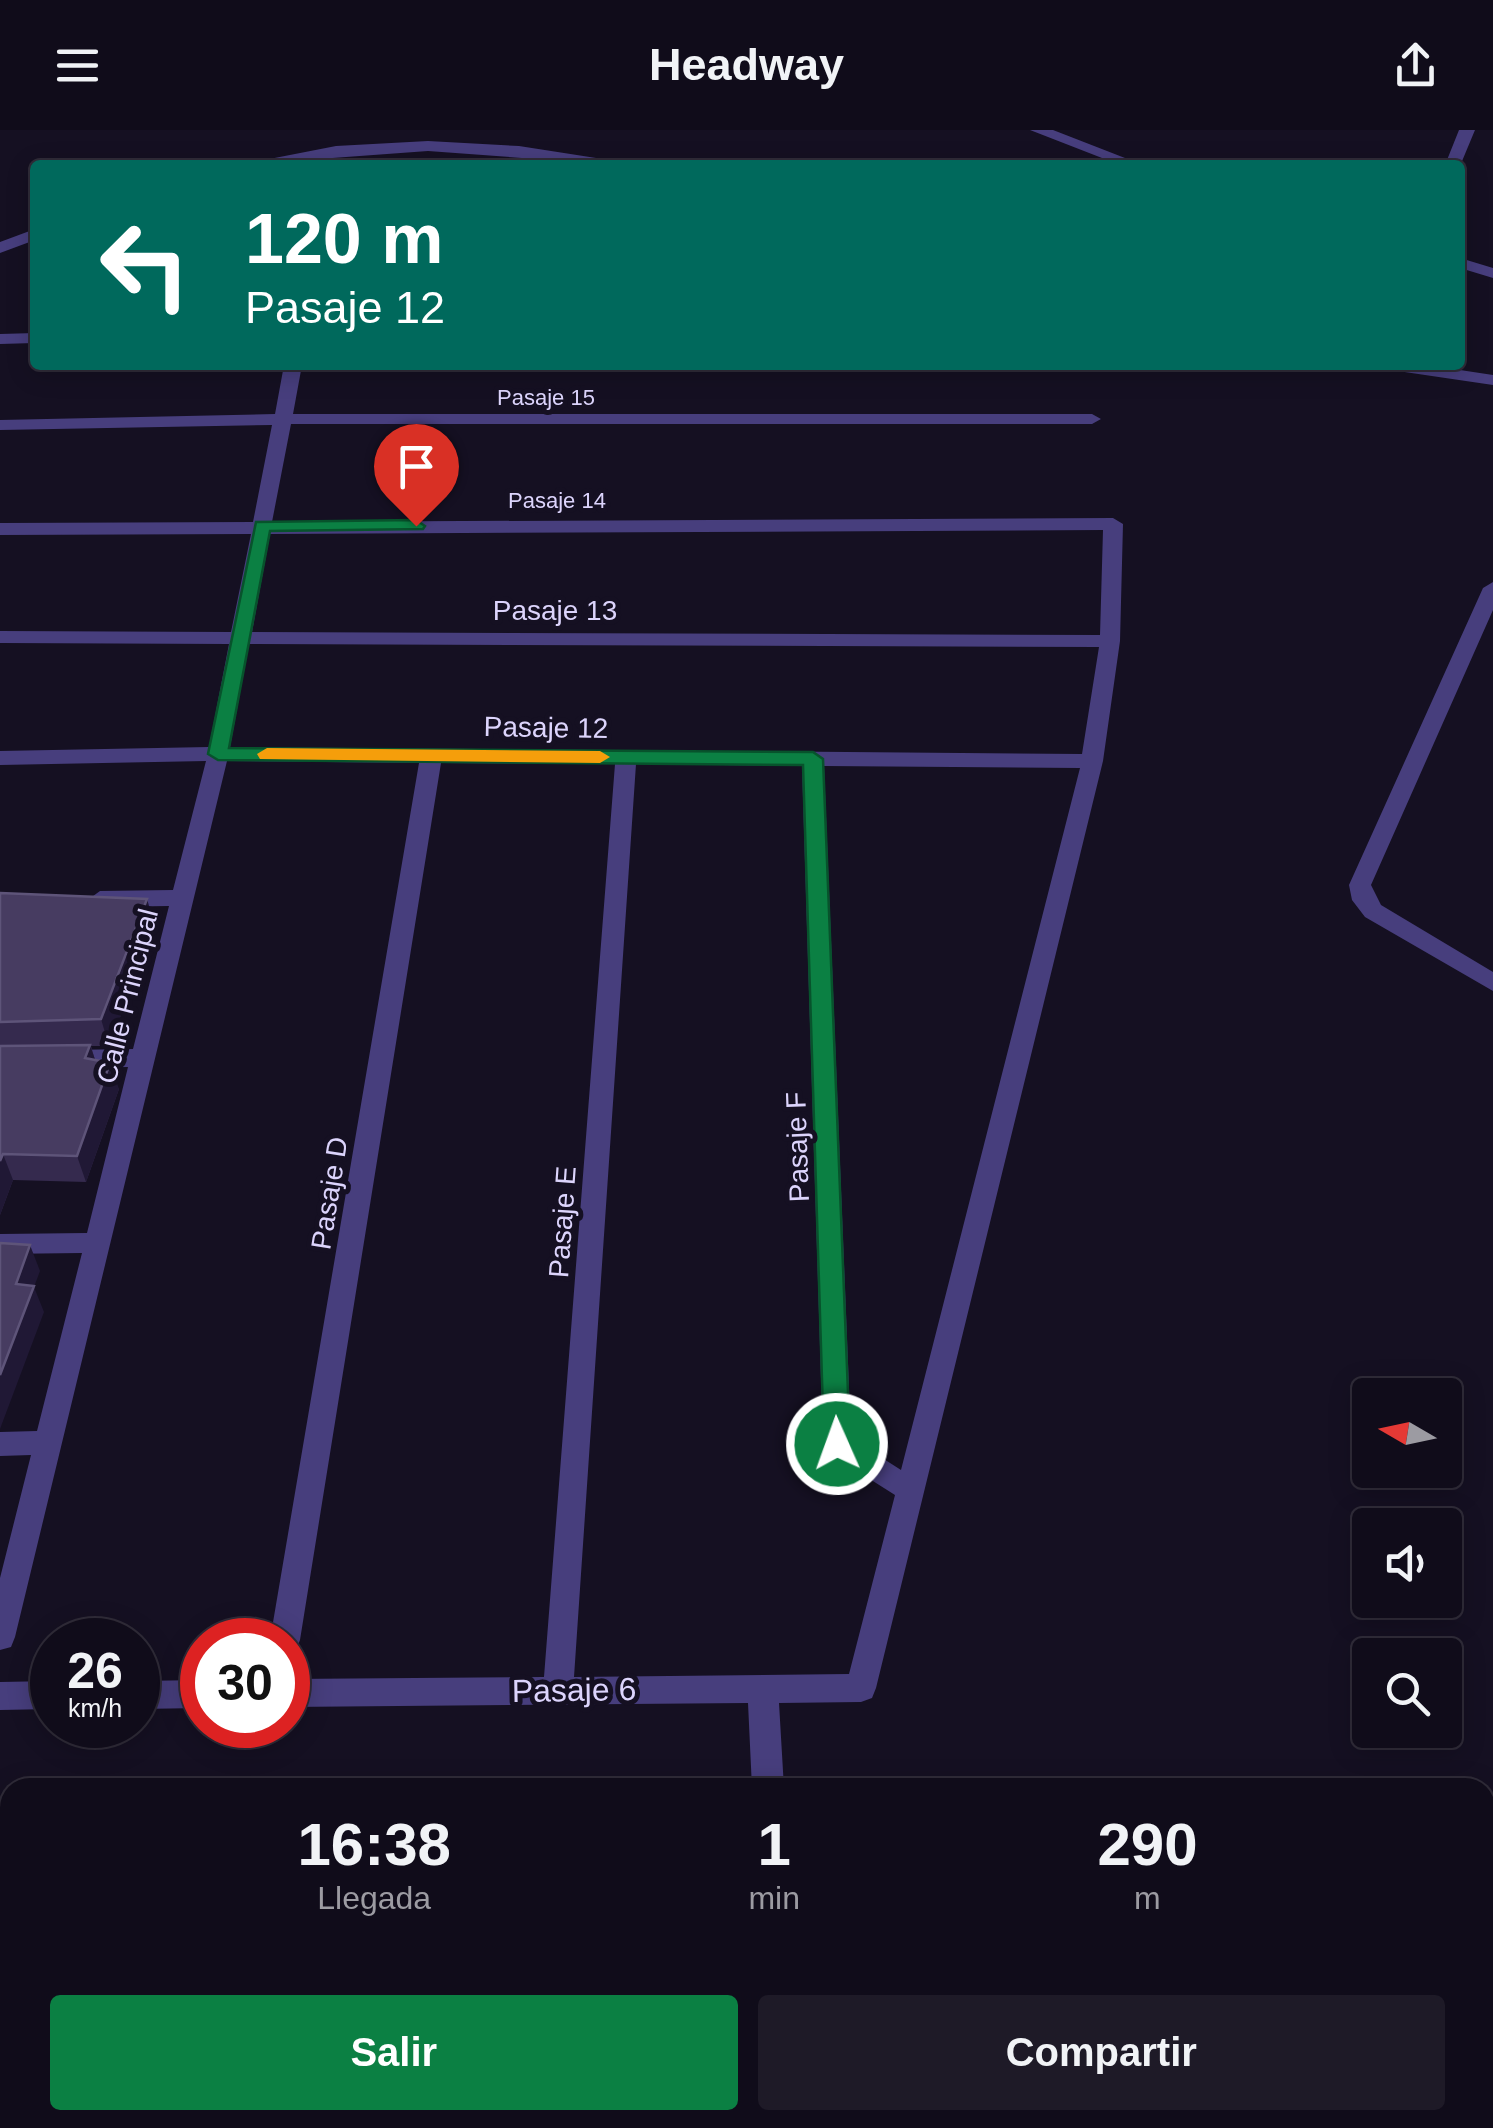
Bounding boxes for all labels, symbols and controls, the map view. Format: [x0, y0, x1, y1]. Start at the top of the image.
icon: menu [50, 38, 105, 93]
icon: share [1388, 38, 1443, 93]
text: Headway [649, 39, 844, 90]
icon: left [80, 200, 210, 330]
text: 120 m [245, 200, 443, 278]
text: Pasaje 12 [245, 282, 445, 333]
street label: Pasaje 15 [497, 385, 595, 410]
pin [374, 424, 459, 527]
icon: arrive [389, 439, 444, 494]
street label: Pasaje 14 [508, 488, 606, 513]
street label: Pasaje 13 [493, 595, 617, 626]
street label: Pasaje 12 [483, 711, 609, 744]
street label: Calle Principal [91, 906, 164, 1087]
street label: Pasaje F [780, 1091, 815, 1203]
street label: Pasaje D [305, 1135, 354, 1252]
street label: Pasaje E [543, 1165, 582, 1279]
north arrow [1352, 1378, 1462, 1488]
map controls [1352, 1378, 1462, 1748]
position arrow [785, 1392, 889, 1496]
button: sound [1352, 1508, 1462, 1618]
speed limit sign: 30 [180, 1618, 310, 1748]
button: search [1352, 1638, 1462, 1748]
text: 26 [67, 1643, 123, 1699]
street label: Pasaje 6 [511, 1671, 637, 1709]
text: km/h [68, 1694, 122, 1722]
text: 16:38 [297, 1811, 451, 1878]
text: 1 [757, 1811, 791, 1878]
text: 290 [1097, 1811, 1198, 1878]
text: Llegada [317, 1880, 431, 1916]
text: min [748, 1880, 800, 1916]
text: m [1134, 1880, 1161, 1916]
button: Salir [50, 1995, 738, 2110]
button: Compartir [758, 1995, 1445, 2110]

